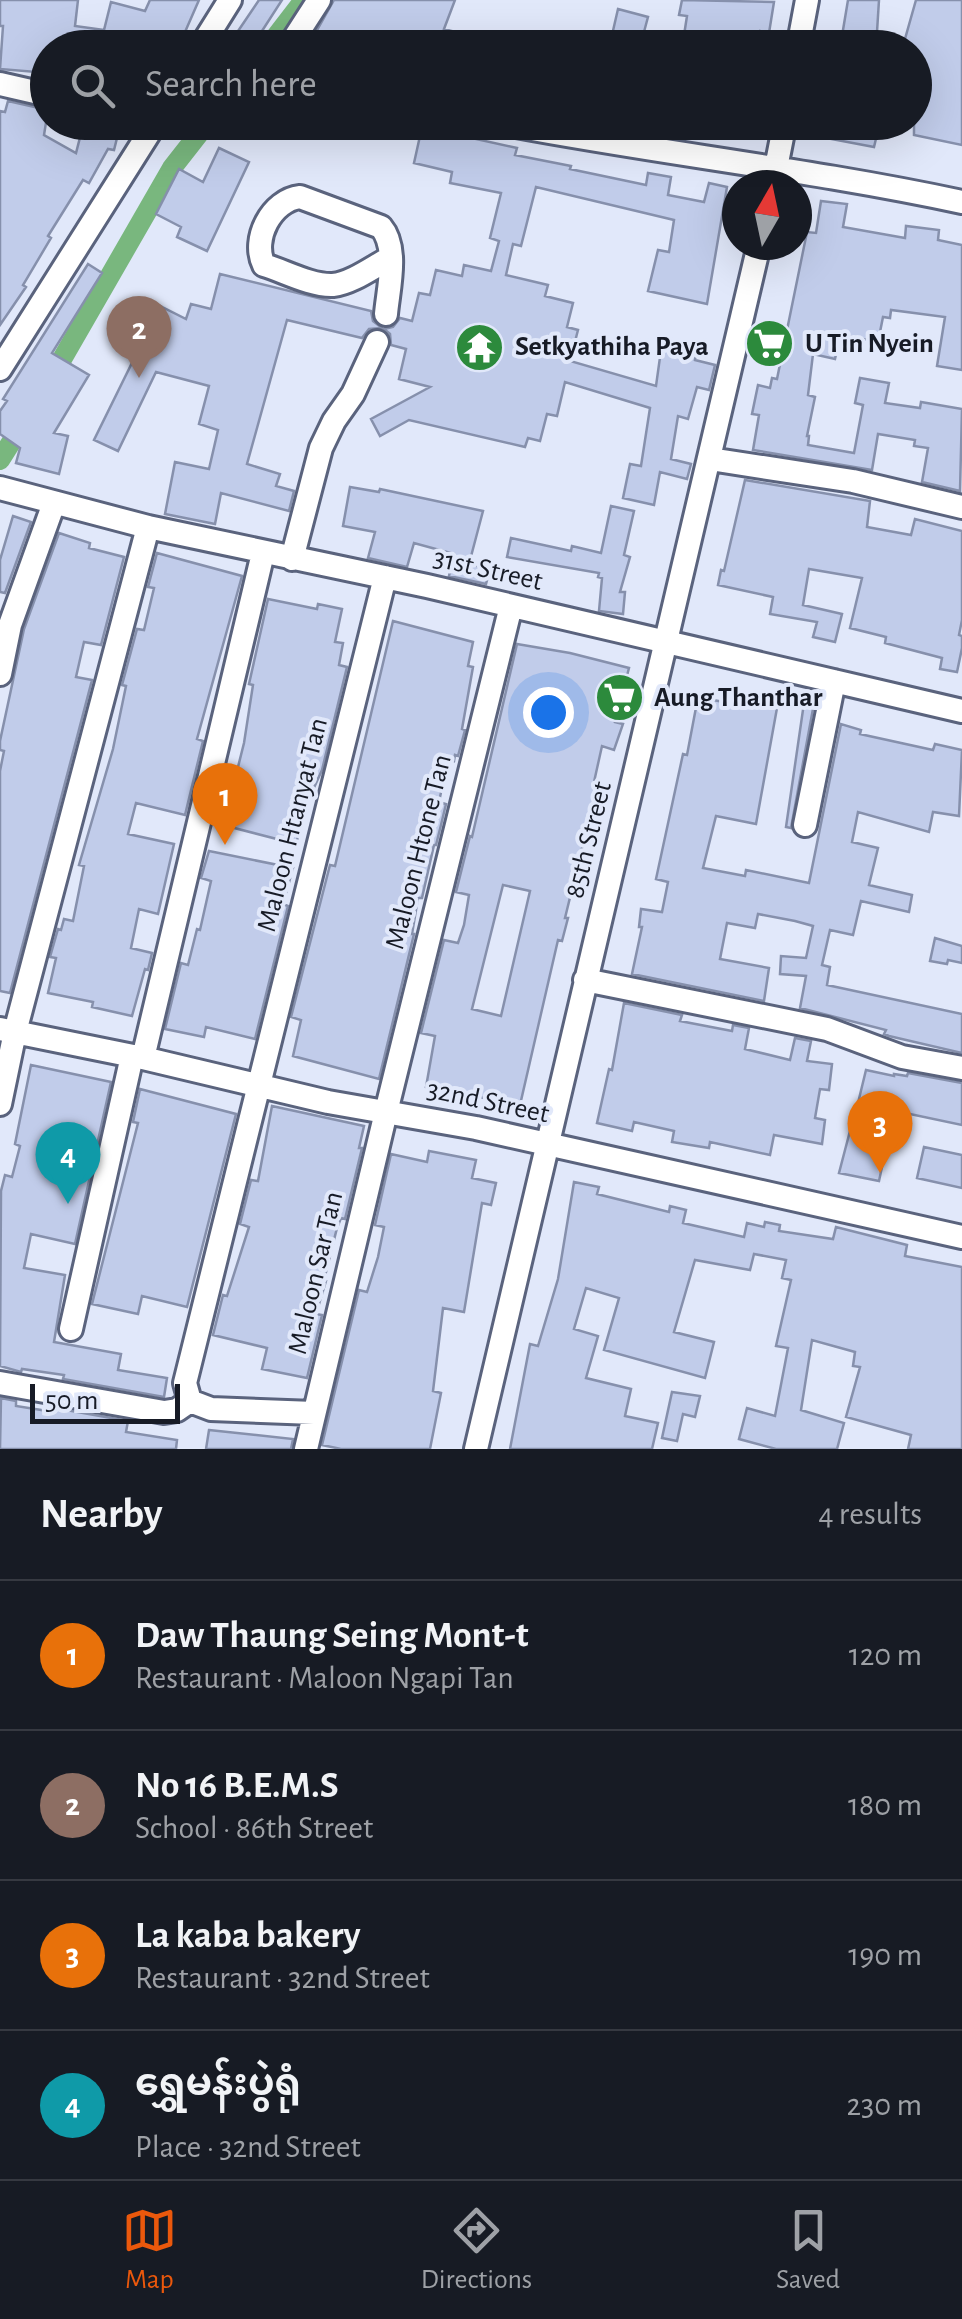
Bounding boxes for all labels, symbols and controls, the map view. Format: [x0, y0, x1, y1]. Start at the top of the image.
search box [30, 30, 932, 140]
icon: search [65, 58, 120, 113]
text: Search here [145, 66, 317, 104]
north arrow [722, 170, 812, 260]
pin: 2 [106, 296, 172, 378]
supermarket icon: U Tin Nyein [744, 318, 796, 370]
temple icon: Setkyathiha Paya [454, 321, 506, 373]
place label: U Tin Nyein [805, 330, 934, 358]
place label: Setkyathiha Paya [515, 333, 709, 361]
street label: 31st Street [431, 544, 545, 596]
supermarket icon: Aung Thanthar [593, 672, 645, 724]
place label: Aung Thanthar [654, 684, 823, 712]
your location [523, 687, 574, 738]
street label: Maloon Htanyat Tan [253, 715, 333, 935]
street label: Maloon Htone Tan [381, 752, 457, 952]
pin: 1 [192, 762, 258, 845]
street label: 85th Street [561, 779, 617, 901]
street label: 32nd Street [425, 1075, 552, 1129]
pin: 3 [848, 1090, 912, 1173]
pin: 4 [36, 1122, 100, 1204]
street label: Maloon Sar Tan [284, 1189, 348, 1357]
scale bar [30, 1379, 180, 1424]
text: 50 m [45, 1387, 99, 1415]
text: Nearby [40, 1493, 163, 1535]
text: 4 results [818, 1498, 922, 1530]
text: Daw Thaung Seing Mont-t [135, 1617, 529, 1655]
text: 1 [67, 1639, 78, 1671]
text: 120 m [849, 1639, 922, 1671]
text: Restaurant · Maloon Ngapi Tan [135, 1662, 514, 1694]
text: No 16 B.E.M.S [135, 1767, 339, 1805]
text: 2 [65, 1789, 80, 1821]
text: 180 m [848, 1789, 922, 1821]
text: School · 86th Street [135, 1812, 373, 1844]
text: La kaba bakery [135, 1917, 361, 1955]
text: 3 [66, 1939, 79, 1971]
text: 190 m [848, 1939, 922, 1971]
text: Restaurant · 32nd Street [135, 1962, 430, 1994]
text: ရွှေမန်းပွဲရုံ [135, 2065, 301, 2103]
text: 4 [64, 2089, 81, 2121]
text: 230 m [846, 2089, 922, 2121]
text: Place · 32nd Street [135, 2131, 361, 2163]
tab: Map [122, 2203, 177, 2297]
tab: Directions [421, 2203, 532, 2297]
tab: Saved [776, 2203, 840, 2297]

